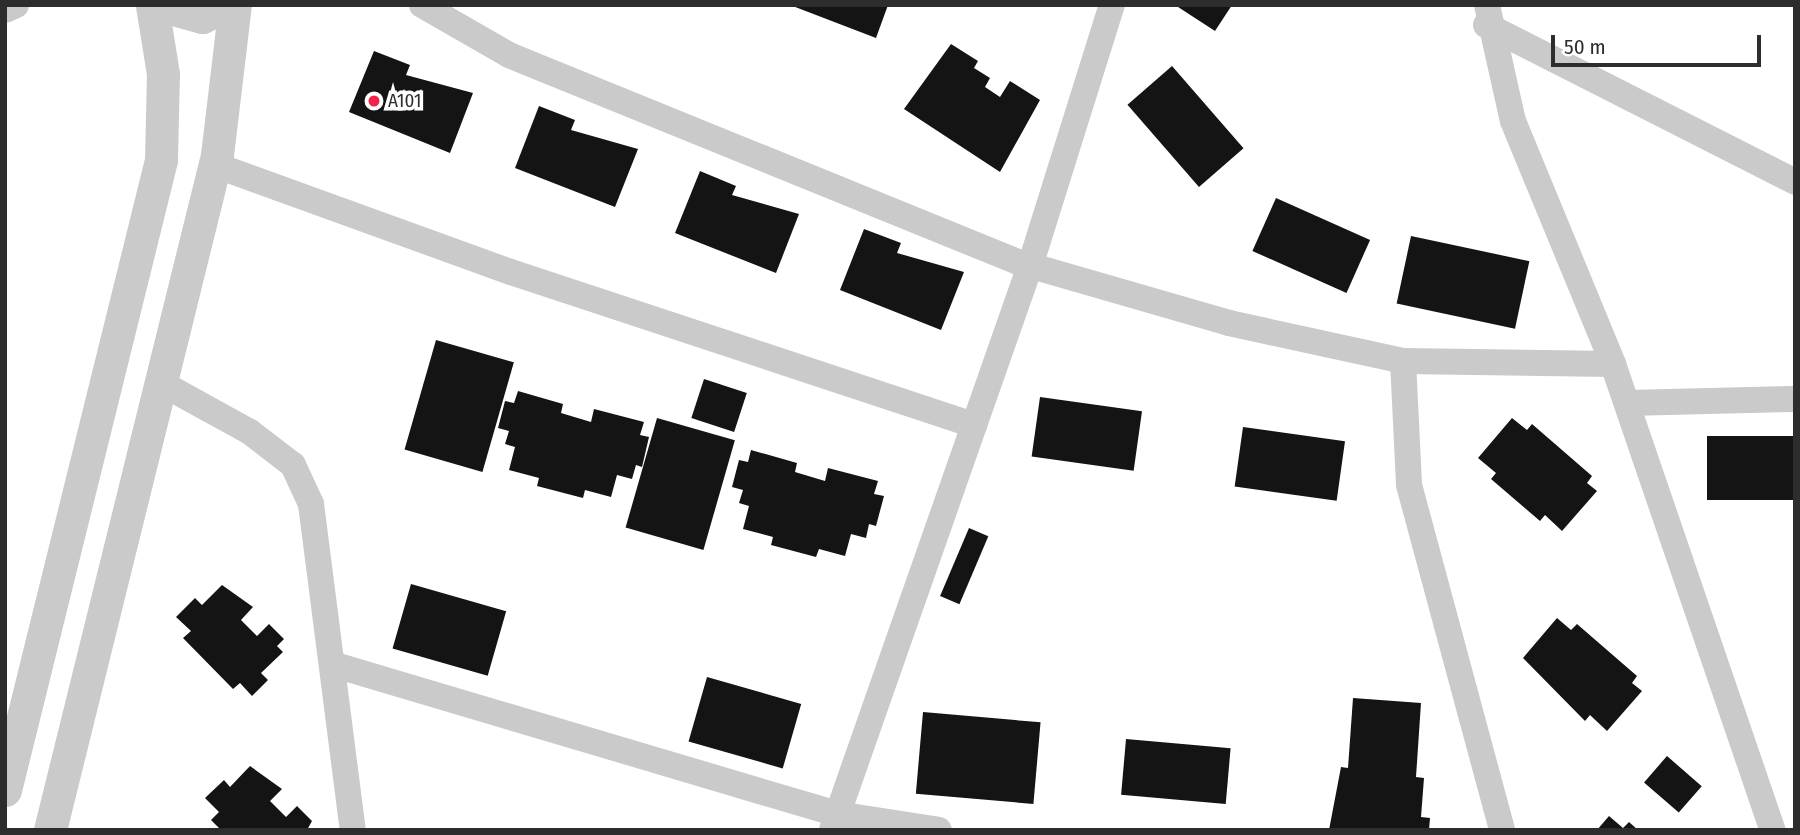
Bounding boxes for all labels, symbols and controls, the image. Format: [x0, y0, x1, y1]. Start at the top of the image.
scale bar [1555, 21, 1765, 65]
text: 50 m [1564, 34, 1606, 60]
place label: A101 [388, 90, 421, 112]
marker: A101 [366, 93, 382, 109]

